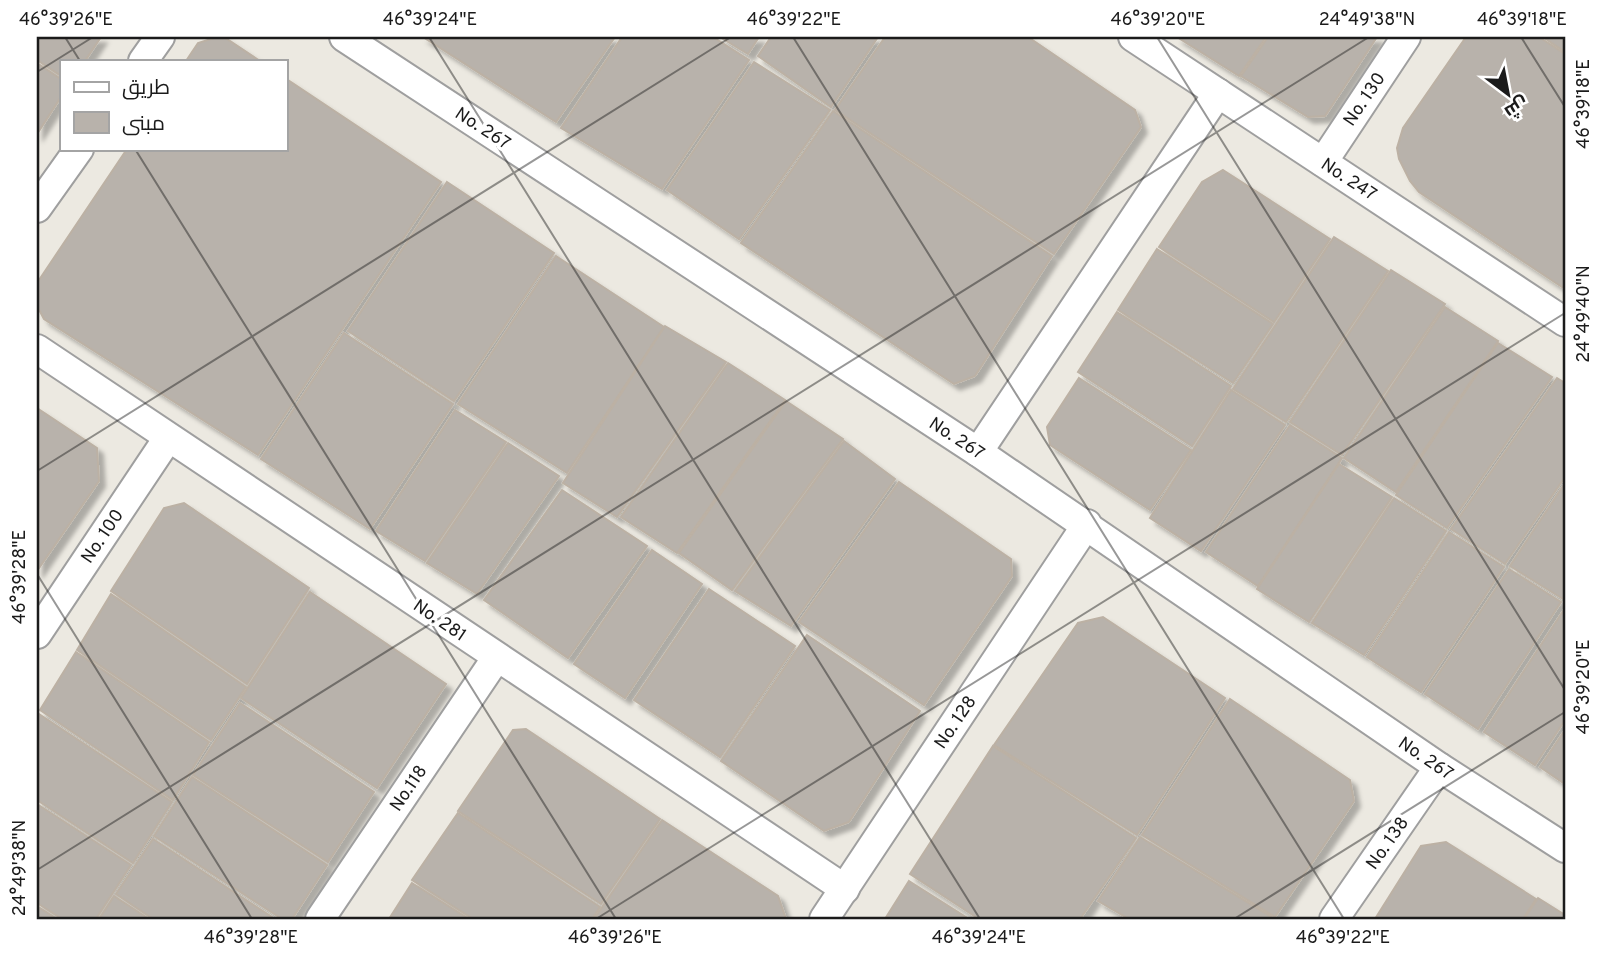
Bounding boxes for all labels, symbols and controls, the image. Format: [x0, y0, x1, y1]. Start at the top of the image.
text: 46°39'26"E [19, 9, 113, 32]
text: 46°39'24"E [383, 9, 477, 32]
text: 46°39'22"E [747, 9, 841, 32]
text: 46°39'20"E [1111, 9, 1205, 32]
text: 24°49'38"N [1319, 9, 1415, 32]
text: 46°39'18"E [1477, 9, 1567, 32]
text: 46°39'18"E [1573, 59, 1596, 149]
legend [60, 60, 287, 150]
north arrow [1472, 60, 1542, 130]
street label: No. 130 [1339, 69, 1392, 131]
text: طريق [122, 75, 170, 102]
text: ش [1499, 90, 1533, 123]
street label: No. 267 [450, 103, 514, 156]
text: مبنى [122, 111, 165, 138]
street label: No. 247 [1316, 154, 1381, 207]
text: 24°49'40"N [1573, 265, 1596, 363]
street label: No. 267 [924, 413, 988, 466]
street label: No. 100 [77, 505, 130, 568]
text: 46°39'28"E [9, 530, 32, 624]
street label: No. 281 [408, 595, 470, 647]
text: 46°39'20"E [1573, 640, 1596, 734]
street label: No. 128 [930, 692, 982, 754]
street label: No. 267 [1393, 732, 1457, 786]
street label: No.118 [385, 761, 433, 816]
street label: No. 138 [1362, 813, 1415, 875]
text: 24°49'38"N [9, 820, 32, 916]
text: 46°39'28"E [204, 927, 298, 950]
text: 46°39'26"E [568, 927, 662, 950]
text: 46°39'24"E [932, 927, 1026, 950]
text: 46°39'22"E [1296, 927, 1390, 950]

